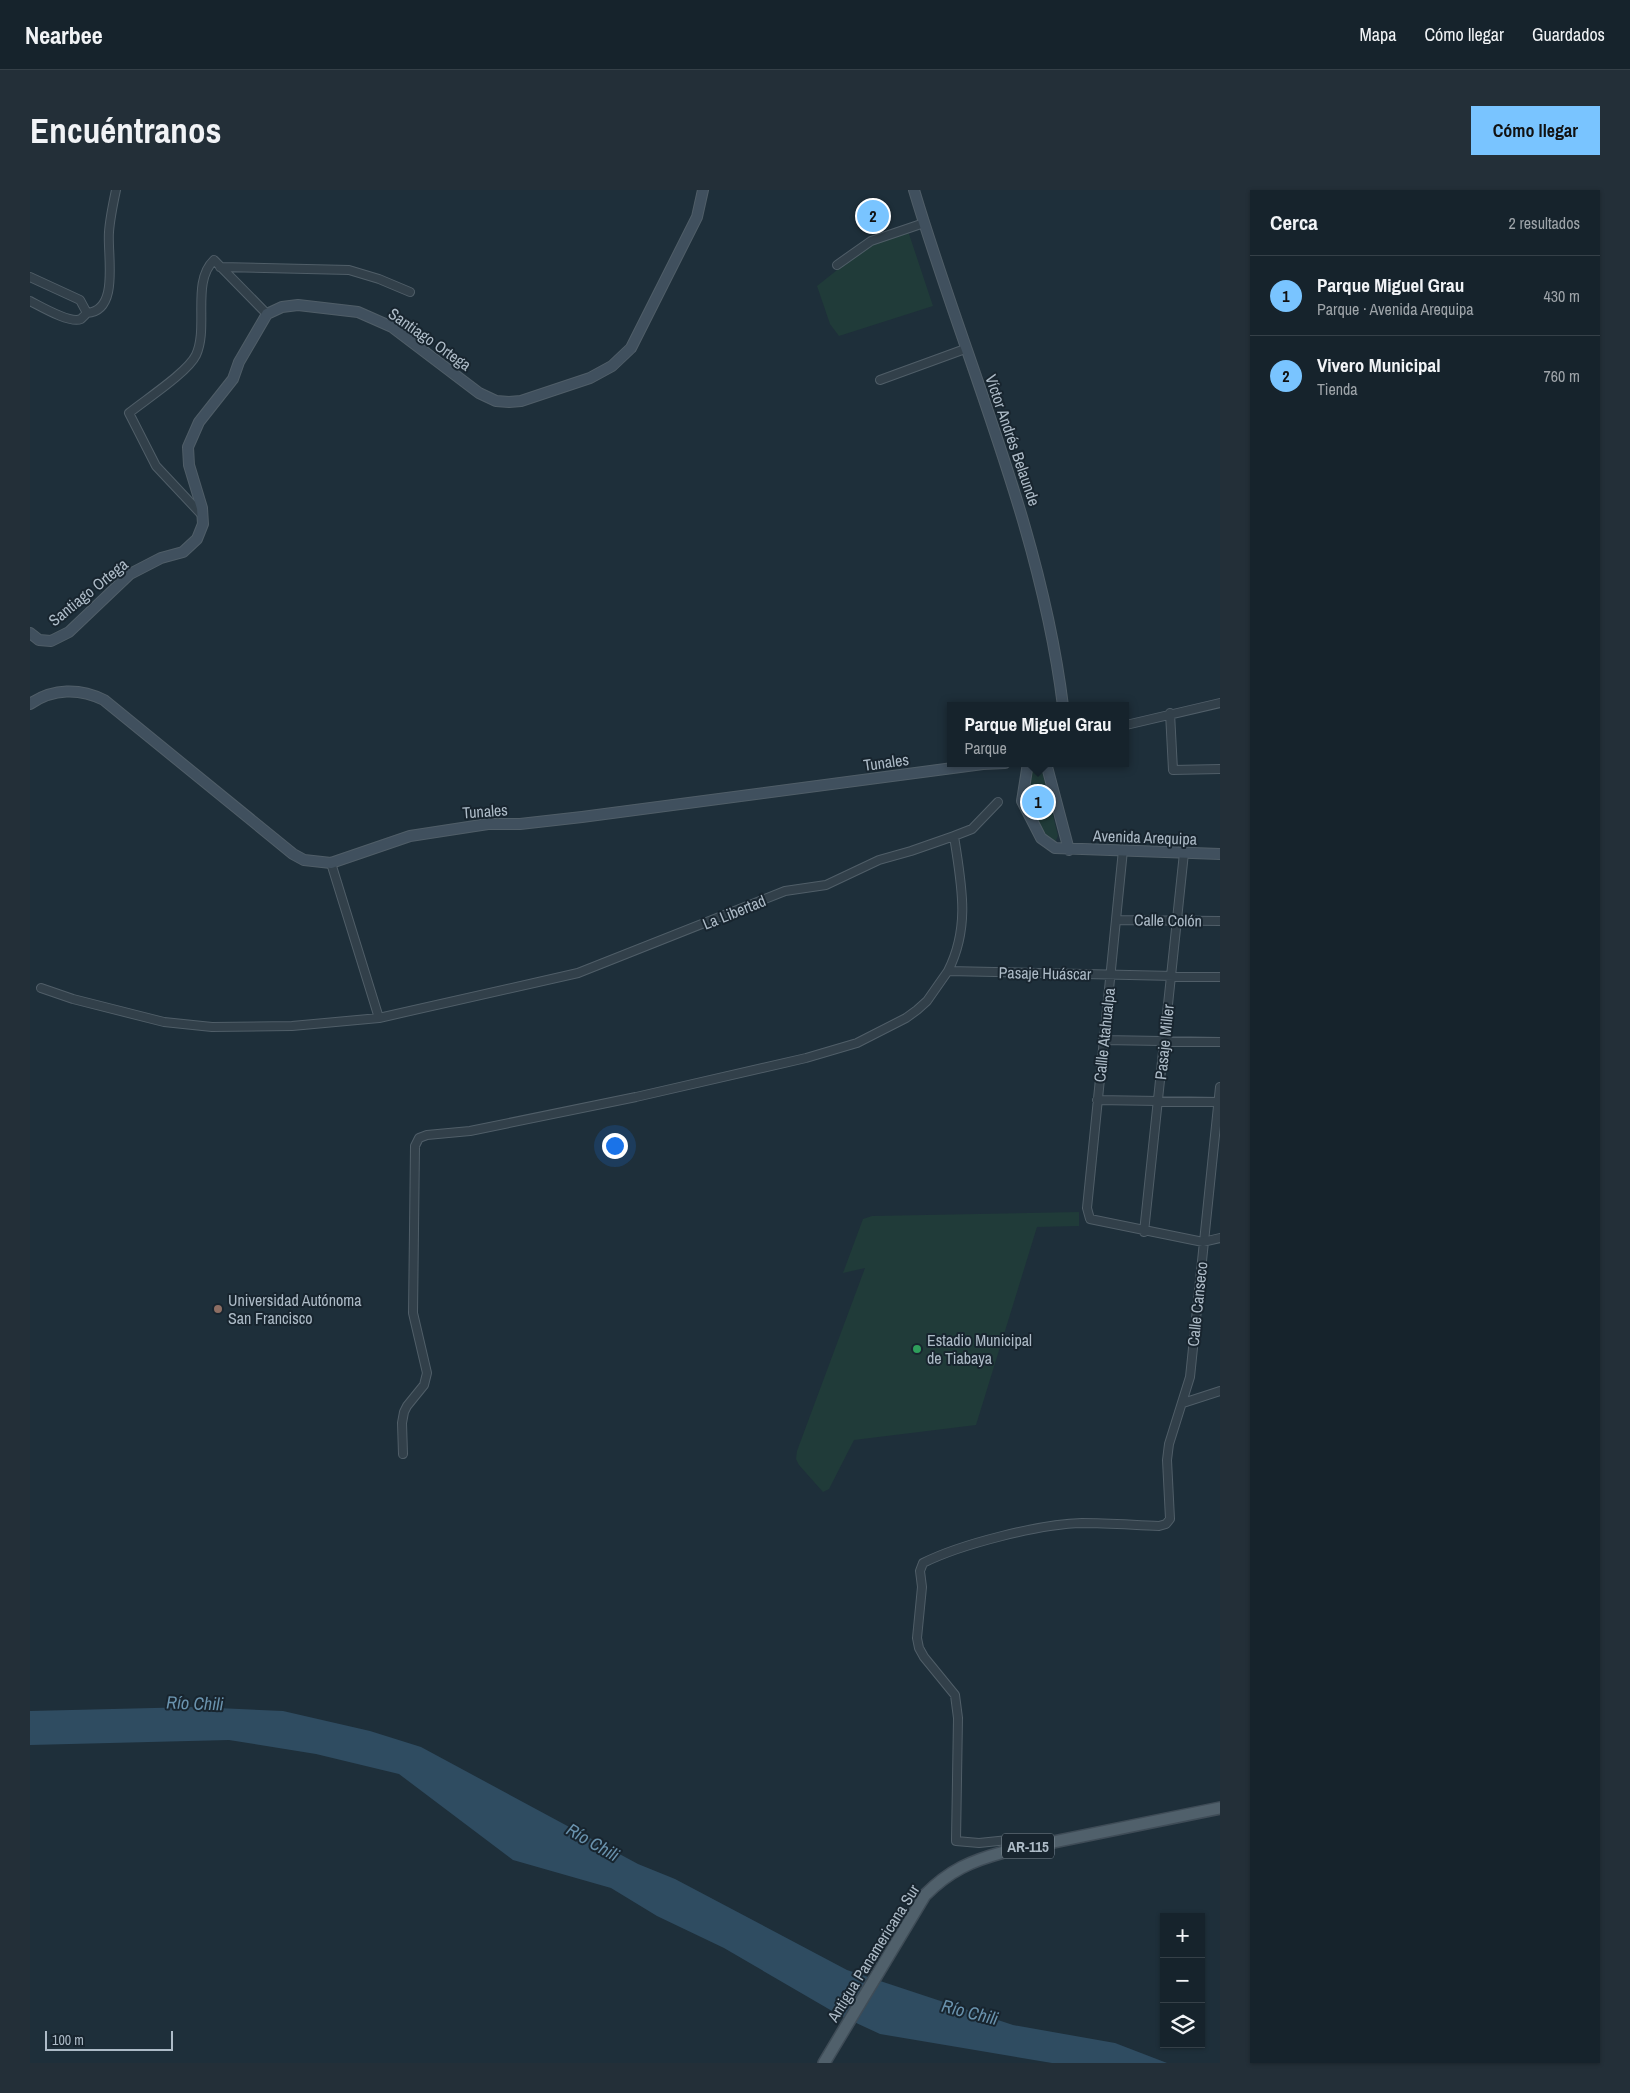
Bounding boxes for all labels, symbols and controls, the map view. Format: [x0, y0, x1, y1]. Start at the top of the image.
text: Nearbee [25, 19, 103, 51]
text: Mapa [1359, 22, 1396, 47]
text: Cómo llegar [1424, 22, 1504, 47]
text: Guardados [1532, 22, 1605, 47]
button: Cómo llegar [1471, 106, 1600, 155]
text: Encuéntranos [30, 107, 221, 154]
pin: 2 [857, 197, 889, 235]
text: Cerca [1270, 208, 1318, 237]
text: 2 resultados [1509, 212, 1580, 234]
text: Parque Miguel Grau [1317, 272, 1464, 298]
text: 1 [1282, 285, 1290, 307]
text: 430 m [1544, 285, 1580, 307]
text: Parque · Avenida Arequipa [1317, 298, 1474, 320]
street label: Santiago Ortega [384, 302, 476, 376]
text: Vivero Municipal [1317, 352, 1441, 378]
text: 2 [1282, 365, 1290, 387]
text: 760 m [1544, 365, 1580, 387]
street label: Víctor Andrés Belaunde [980, 371, 1046, 509]
text: Tienda [1317, 378, 1358, 400]
street label: Santiago Ortega [44, 553, 133, 631]
popup [947, 702, 1129, 767]
text: Parque Miguel Grau [964, 711, 1112, 737]
text: Parque [964, 737, 1007, 759]
street label: Tunales [862, 748, 910, 776]
pin: 1 [1022, 783, 1054, 821]
street label: Tunales [462, 798, 508, 824]
street label: Avenida Arequipa [1092, 824, 1198, 850]
street label: La Libertad [699, 889, 769, 935]
street label: Calle Colón [1134, 908, 1202, 932]
street label: Pasaje Huáscar [999, 961, 1092, 985]
street label: Callle Atahualpa [1088, 986, 1120, 1083]
street label: Pasaje Miller [1149, 1003, 1179, 1081]
your location [602, 1133, 628, 1159]
street label: Calle Canseco [1182, 1260, 1212, 1348]
place label: Universidad Autónoma San Francisco [228, 1289, 362, 1329]
marker: Universidad Autónoma San Francisco [212, 1303, 224, 1315]
place label: Estadio Municipal de Tiabaya [927, 1329, 1032, 1369]
marker: Estadio Municipal de Tiabaya [911, 1343, 923, 1355]
water label: Río Chili [166, 1690, 224, 1716]
water label: Río Chili [562, 1817, 624, 1867]
road number: AR-115 [1002, 1834, 1054, 1858]
street label: Antigua Panamericana Sur [821, 1880, 925, 2027]
map controls [1160, 1913, 1205, 2048]
button: + [1160, 1913, 1205, 1958]
button: − [1160, 1958, 1205, 2003]
water label: Río Chili [939, 1993, 1001, 2031]
button: layers [1160, 2003, 1205, 2048]
scale bar [45, 2028, 172, 2051]
text: 100 m [52, 2031, 84, 2049]

